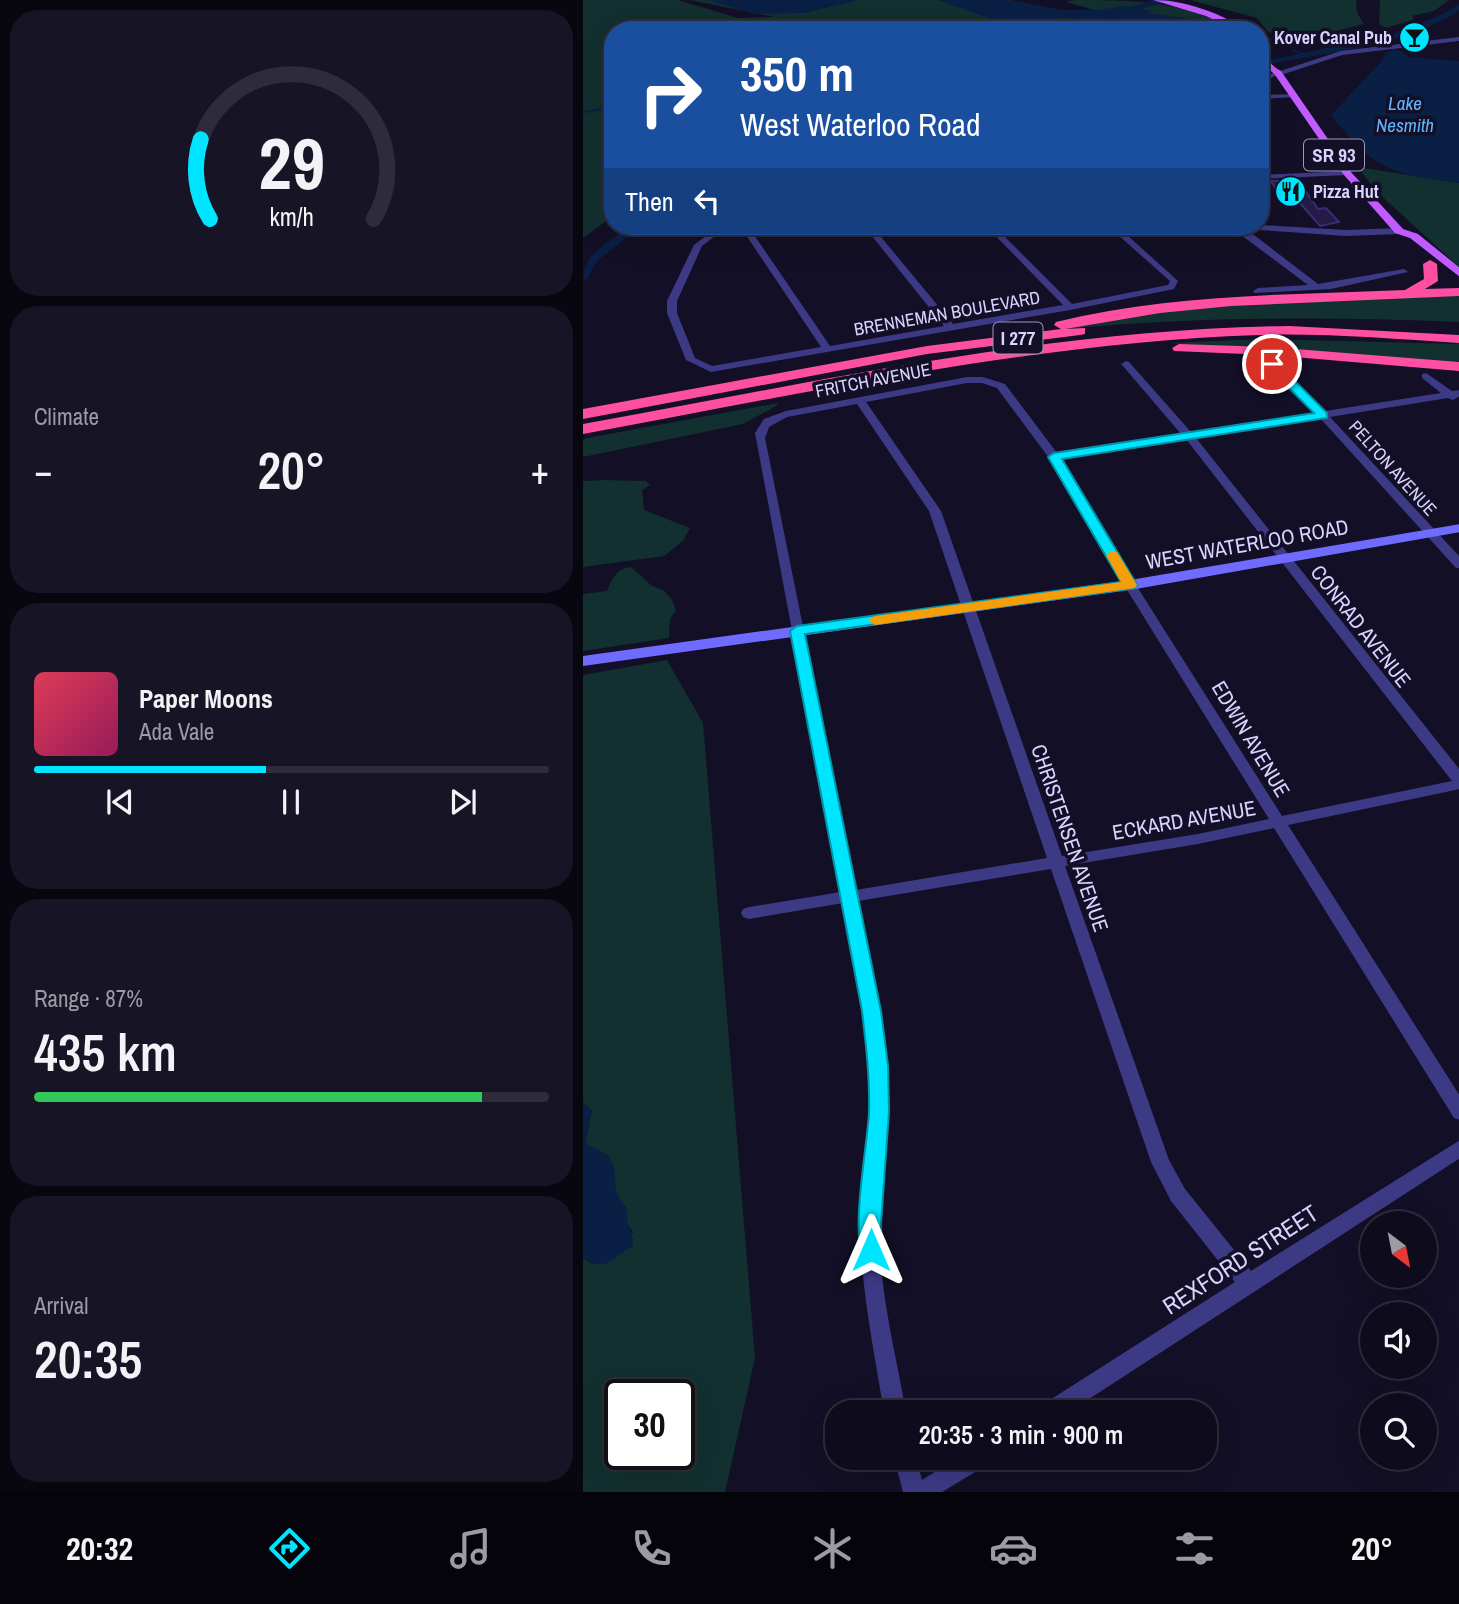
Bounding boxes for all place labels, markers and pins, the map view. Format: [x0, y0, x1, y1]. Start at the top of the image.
bar icon: Kover Canal Pub [1398, 20, 1432, 54]
place label: Kover Canal Pub [1274, 25, 1392, 50]
restaurant icon: Pizza Hut [1273, 174, 1307, 208]
place label: Pizza Hut [1313, 179, 1379, 204]
pin [1242, 334, 1302, 394]

